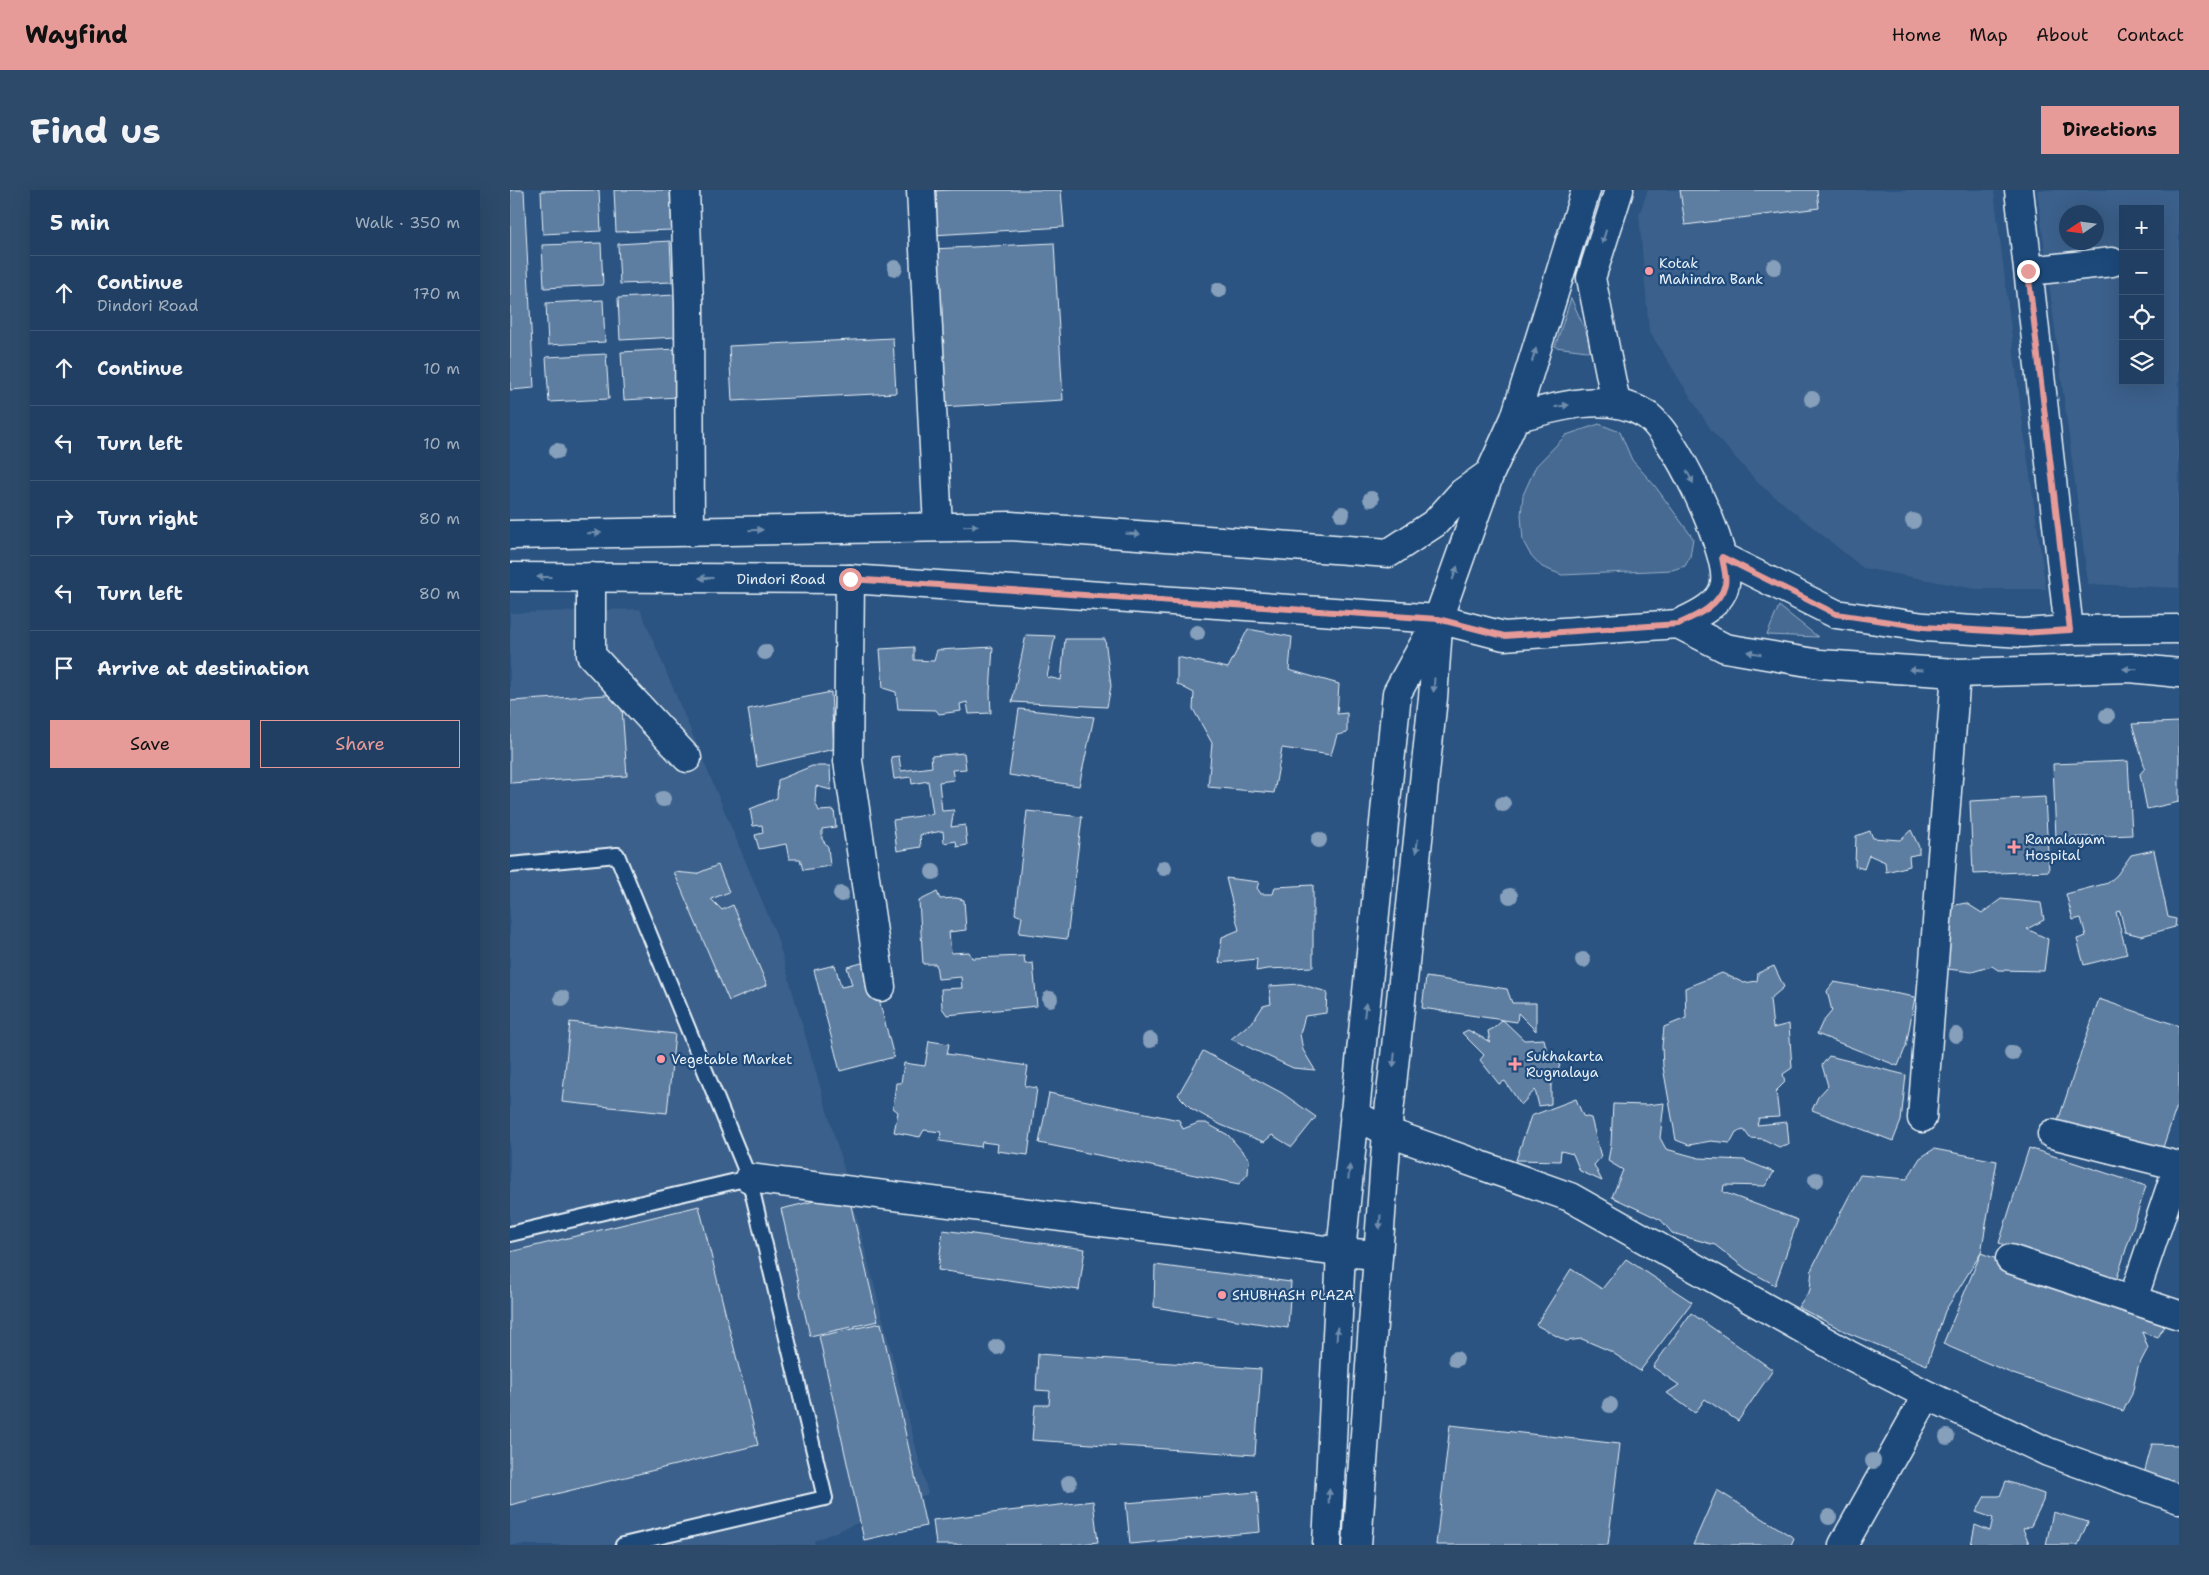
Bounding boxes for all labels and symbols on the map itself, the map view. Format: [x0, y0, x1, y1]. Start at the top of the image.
north arrow [2059, 205, 2104, 250]
one-way arrow [1600, 229, 1608, 244]
place label: Kotak Mahindra Bank [1659, 254, 1763, 288]
route end [2017, 260, 2040, 283]
marker: Kotak Mahindra Bank [1643, 265, 1655, 277]
one-way arrow [1531, 347, 1539, 362]
one-way arrow [1555, 401, 1571, 409]
one-way arrow [1686, 470, 1694, 484]
one-way arrow [963, 522, 979, 530]
one-way arrow [748, 526, 764, 534]
one-way arrow [586, 529, 602, 537]
one-way arrow [1126, 531, 1142, 539]
one-way arrow [1451, 565, 1459, 580]
route start [839, 568, 862, 591]
street label: Dindori Road [737, 570, 825, 588]
one-way arrow [535, 573, 551, 581]
one-way arrow [698, 574, 714, 582]
one-way arrow [1746, 648, 1762, 656]
one-way arrow [2122, 665, 2138, 673]
one-way arrow [1907, 666, 1923, 674]
one-way arrow [1429, 677, 1437, 693]
place label: Ramalayam Hospital [2025, 830, 2105, 864]
one-way arrow [1413, 839, 1421, 855]
marker: Ramalayam Hospital [2007, 840, 2021, 854]
one-way arrow [1361, 1002, 1369, 1018]
place label: Sukhakarta Rugnalaya [1526, 1047, 1604, 1081]
place label: Vegetable Market [671, 1050, 792, 1068]
one-way arrow [1390, 1052, 1398, 1068]
marker: Vegetable Market [655, 1053, 667, 1065]
marker: Sukhakarta Rugnalaya [1508, 1057, 1522, 1071]
one-way arrow [1345, 1164, 1353, 1180]
one-way arrow [1376, 1214, 1384, 1230]
place label: SHUBHASH PLAZA [1232, 1286, 1354, 1304]
marker: SHUBHASH PLAZA [1216, 1289, 1228, 1301]
one-way arrow [1334, 1326, 1342, 1342]
one-way arrow [1325, 1488, 1333, 1504]

